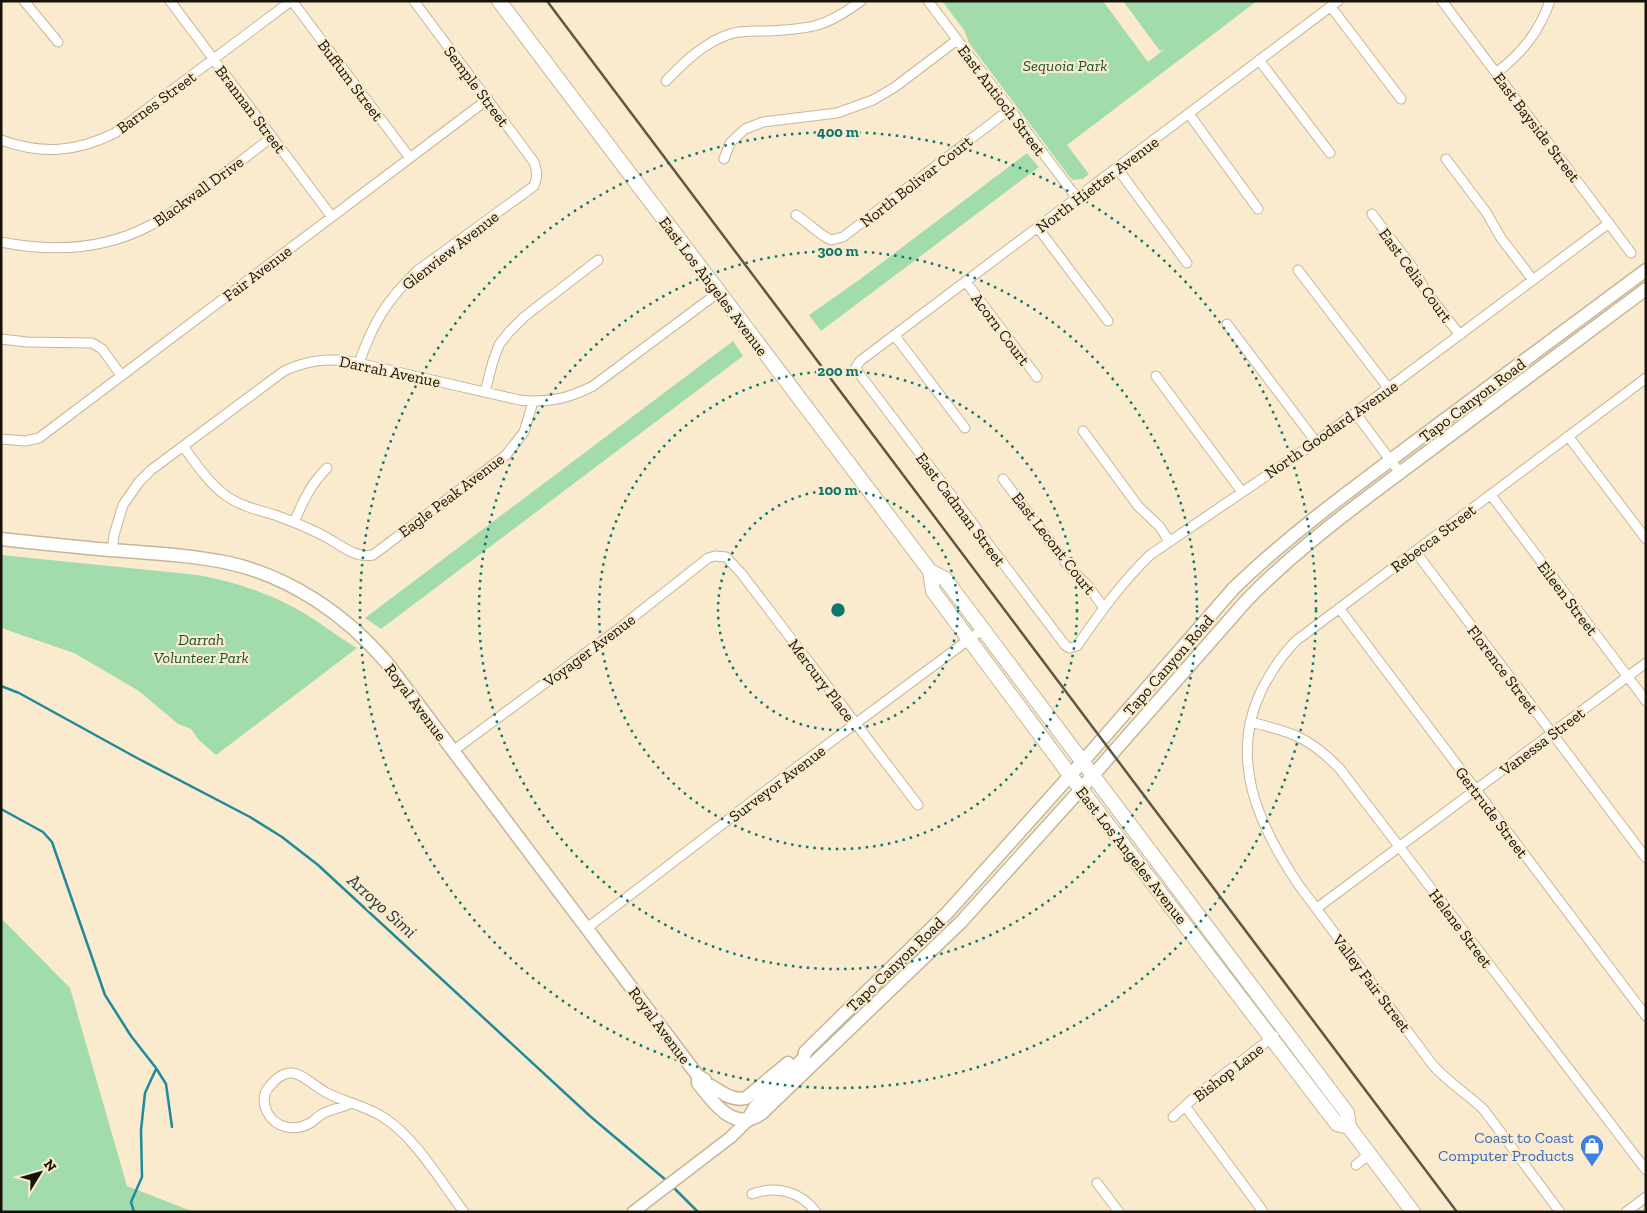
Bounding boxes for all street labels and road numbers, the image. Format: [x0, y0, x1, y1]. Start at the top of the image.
street label: Buffum Street [314, 36, 387, 125]
street label: East Antioch Street [954, 41, 1049, 159]
street label: Semple Street [440, 42, 513, 130]
street label: Brannan Street [211, 62, 290, 157]
street label: Barnes Street [113, 67, 200, 138]
street label: East Bayside Street [1489, 69, 1584, 186]
street label: North Bolivar Court [856, 132, 976, 231]
street label: North Hietter Avenue [1032, 132, 1162, 237]
street label: Blackwall Drive [149, 152, 247, 231]
street label: Glenview Avenue [398, 207, 502, 294]
street label: East Los Angeles Avenue [655, 213, 772, 360]
street label: East Celia Court [1375, 224, 1456, 326]
street label: Fair Avenue [219, 241, 295, 305]
street label: Acorn Court [967, 289, 1034, 369]
street label: Darrah Avenue [338, 352, 442, 391]
street label: Tapo Canyon Road [1415, 354, 1529, 447]
street label: North Goodard Avenue [1261, 376, 1401, 483]
street label: Eagle Peak Avenue [395, 449, 508, 541]
street label: East Cadman Street [912, 449, 1009, 570]
street label: East Lecont Court [1008, 488, 1099, 598]
street label: Rebecca Street [1387, 500, 1480, 577]
street label: Eileen Street [1533, 557, 1602, 639]
street label: Voyager Avenue [539, 610, 639, 692]
street label: Tapo Canyon Road [1119, 611, 1218, 720]
street label: Florence Street [1463, 621, 1542, 717]
street label: Mercury Place [784, 635, 859, 725]
street label: Royal Avenue [380, 660, 451, 745]
street label: Vanessa Street [1495, 703, 1589, 780]
street label: Surveyor Avenue [725, 741, 829, 826]
street label: Gertrude Street [1451, 763, 1532, 862]
street label: East Los Angeles Avenue [1072, 783, 1191, 928]
street label: Helene Street [1425, 885, 1496, 971]
street label: Tapo Canyon Road [843, 913, 948, 1016]
street label: Valley Fair Street [1328, 930, 1415, 1036]
street label: Royal Avenue [624, 983, 695, 1068]
street label: Bishop Lane [1189, 1039, 1267, 1106]

